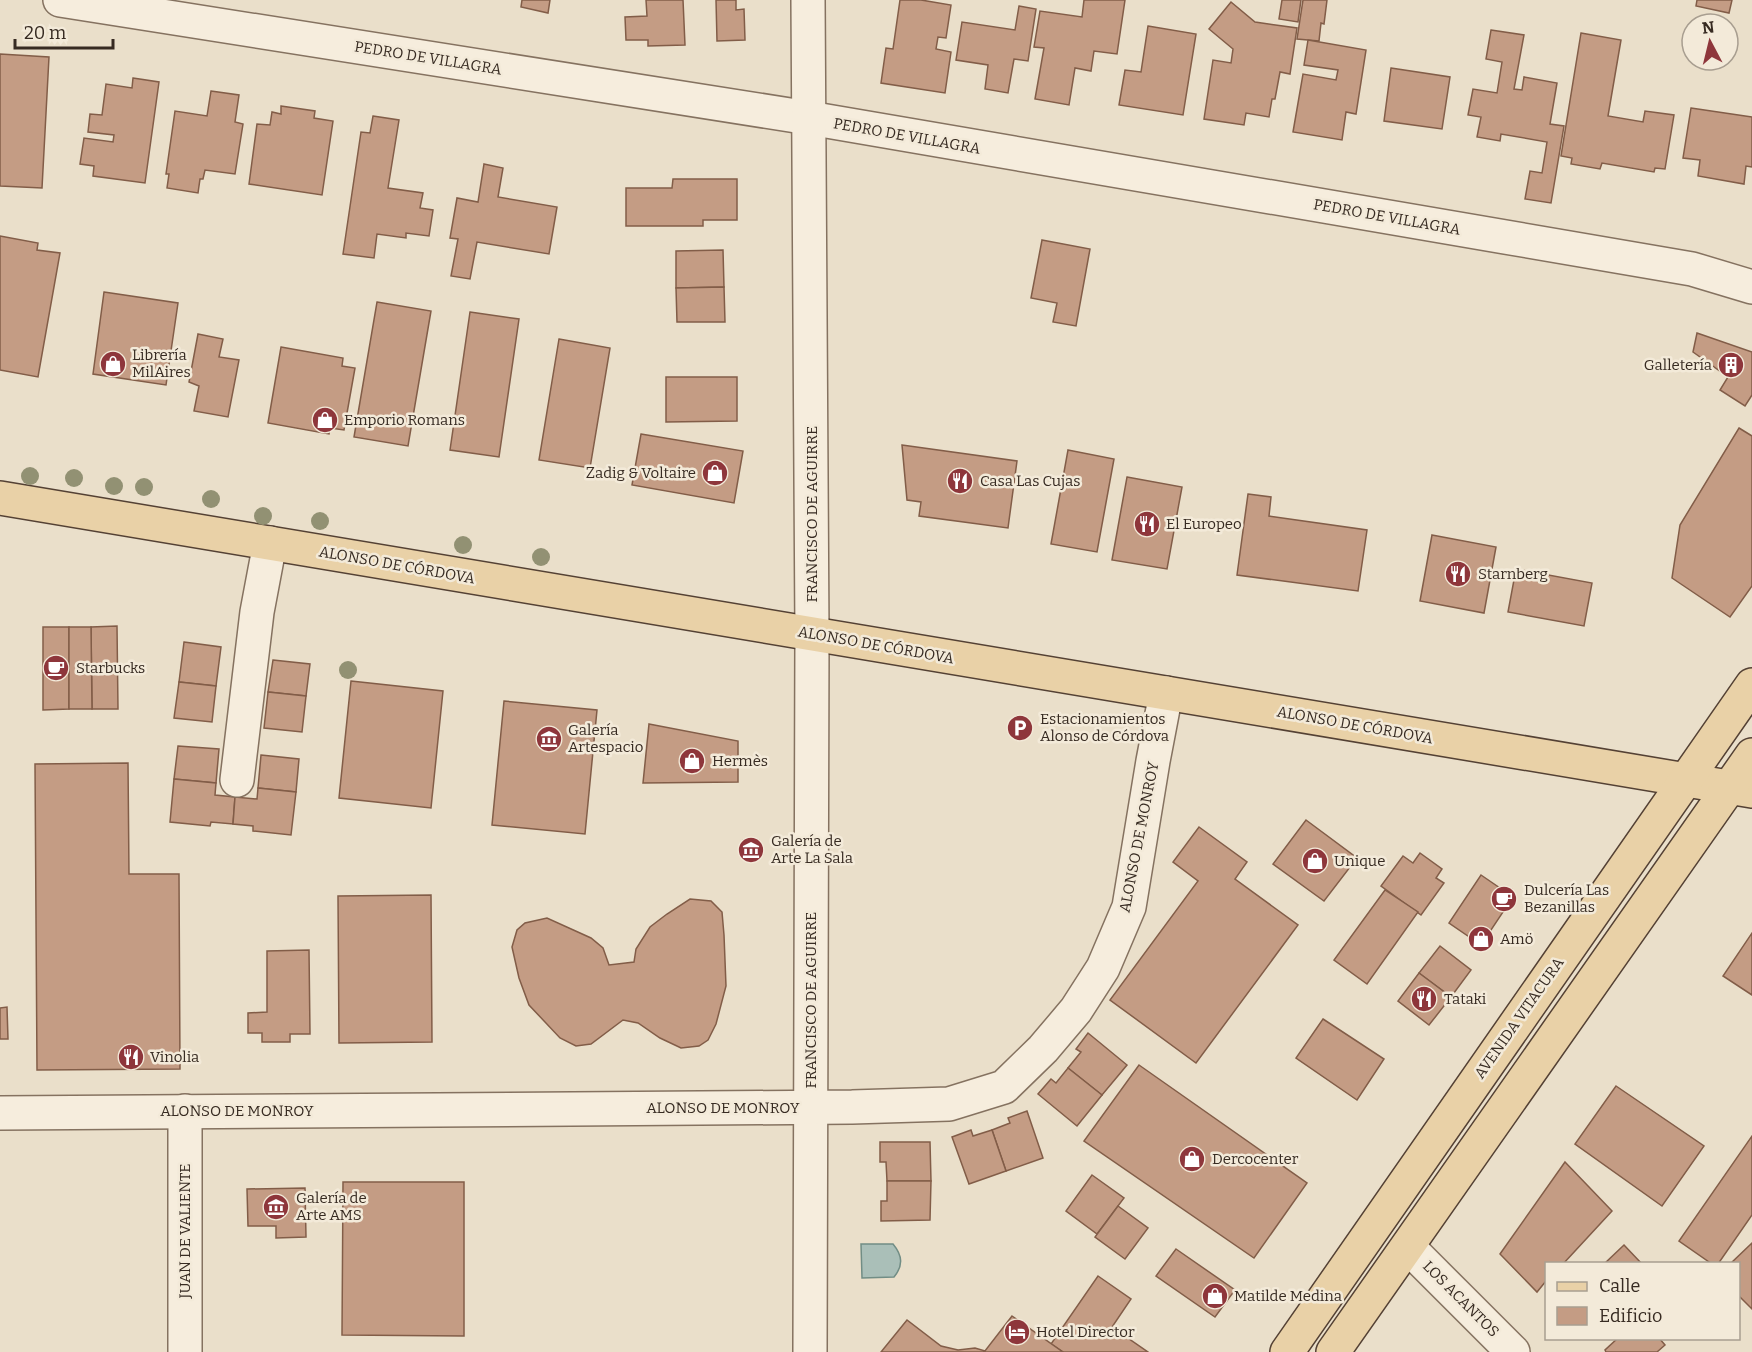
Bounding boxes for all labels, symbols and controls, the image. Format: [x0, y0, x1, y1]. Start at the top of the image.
scale bar [15, 12, 112, 50]
north arrow [1680, 12, 1740, 72]
text: N [1701, 17, 1716, 38]
text: 20 m [24, 22, 66, 44]
street label: PEDRO DE VILLAGRA [353, 37, 503, 79]
street label: PEDRO DE VILLAGRA [832, 114, 982, 158]
street label: PEDRO DE VILLAGRA [1312, 195, 1462, 239]
place label: Librería MilAires [132, 346, 191, 381]
shop icon: Librería MilAires [98, 349, 128, 379]
building icon: Galletería [1716, 350, 1746, 380]
place label: Galletería [1644, 356, 1712, 374]
shop icon: Emporio Romans [310, 405, 340, 435]
place label: Emporio Romans [344, 411, 465, 429]
street label: FRANCISCO DE AGUIRRE [803, 426, 821, 602]
shop icon: Zadig & Voltaire [700, 458, 730, 488]
place label: Zadig & Voltaire [586, 464, 696, 482]
restaurant icon: Casa Las Cujas [945, 466, 975, 496]
place label: Casa Las Cujas [980, 472, 1080, 490]
restaurant icon: El Europeo [1132, 509, 1162, 539]
place label: El Europeo [1166, 515, 1242, 533]
street label: ALONSO DE CÓRDOVA [318, 542, 477, 588]
restaurant icon: Starnberg [1443, 559, 1473, 589]
place label: Starnberg [1478, 565, 1548, 583]
street label: ALONSO DE CÓRDOVA [797, 622, 956, 668]
cafe icon: Starbucks [41, 653, 71, 683]
place label: Starbucks [76, 659, 145, 677]
street label: ALONSO DE CÓRDOVA [1276, 702, 1435, 748]
place label: Estacionamientos Alonso de Córdova [1040, 710, 1169, 745]
parking icon: Estacionamientos Alonso de Córdova [1005, 713, 1035, 743]
place label: Galería Artespacio [568, 721, 643, 756]
museum icon: Galería Artespacio [534, 724, 564, 754]
shop icon: Hermès [677, 746, 707, 776]
place label: Hermès [712, 752, 768, 770]
street label: ALONSO DE MONROY [1116, 760, 1163, 914]
place label: Galería de Arte La Sala [771, 832, 853, 867]
museum icon: Galería de Arte La Sala [736, 835, 766, 865]
shop icon: Unique [1300, 846, 1330, 876]
place label: Unique [1334, 852, 1385, 870]
place label: Dulcería Las Bezanillas [1524, 881, 1609, 916]
cafe icon: Dulcería Las Bezanillas [1489, 884, 1519, 914]
street label: FRANCISCO DE AGUIRRE [802, 912, 820, 1088]
shop icon: Amö [1466, 924, 1496, 954]
place label: Amö [1500, 930, 1533, 948]
street label: AVENIDA VITACURA [1470, 954, 1568, 1082]
restaurant icon: Tataki [1409, 984, 1439, 1014]
place label: Tataki [1444, 990, 1487, 1008]
restaurant icon: Vinolia [116, 1042, 146, 1072]
place label: Vinolia [150, 1048, 199, 1066]
street label: ALONSO DE MONROY [646, 1099, 800, 1117]
street label: ALONSO DE MONROY [160, 1102, 314, 1120]
shop icon: Dercocenter [1177, 1144, 1207, 1174]
place label: Dercocenter [1212, 1150, 1299, 1168]
street label: JUAN DE VALIENTE [176, 1164, 194, 1299]
place label: Galería de Arte AMS [296, 1189, 367, 1224]
museum icon: Galería de Arte AMS [261, 1192, 291, 1222]
street label: LOS ACANTOS [1419, 1257, 1503, 1341]
legend [1545, 1262, 1740, 1340]
text: Calle [1599, 1275, 1640, 1297]
shop icon: Matilde Medina [1200, 1281, 1230, 1311]
place label: Matilde Medina [1234, 1287, 1342, 1305]
text: Edificio [1599, 1305, 1662, 1327]
hotel icon: Hotel Director [1002, 1317, 1032, 1347]
place label: Hotel Director [1036, 1323, 1135, 1341]

